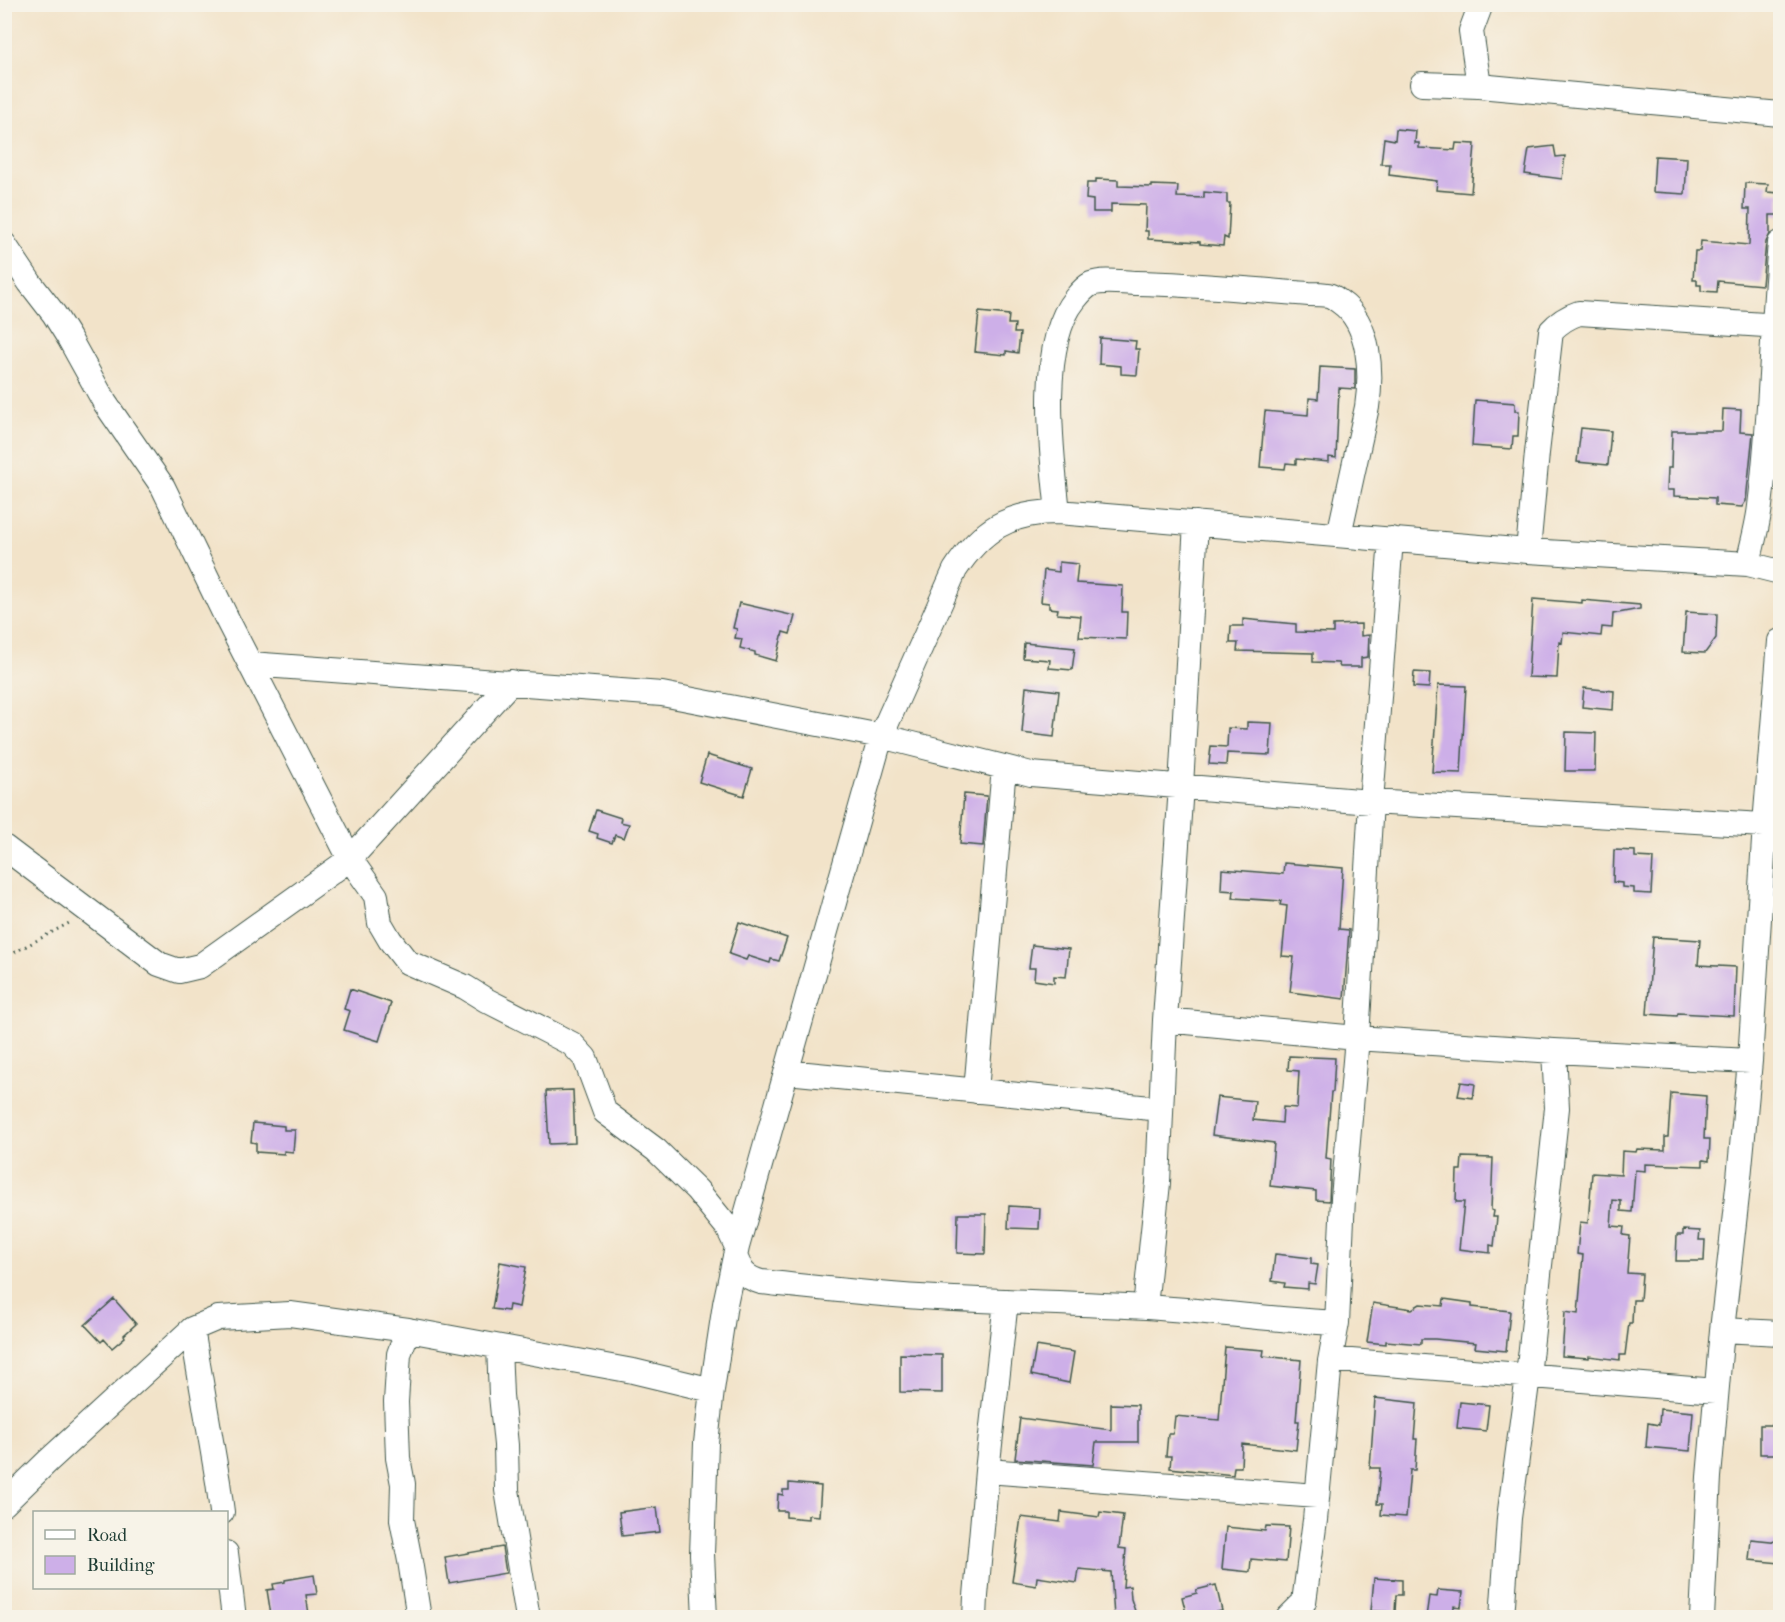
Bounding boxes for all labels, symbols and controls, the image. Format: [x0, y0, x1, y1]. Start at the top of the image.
legend [33, 1511, 228, 1589]
text: Road [87, 1525, 127, 1546]
text: Building [87, 1555, 155, 1576]

